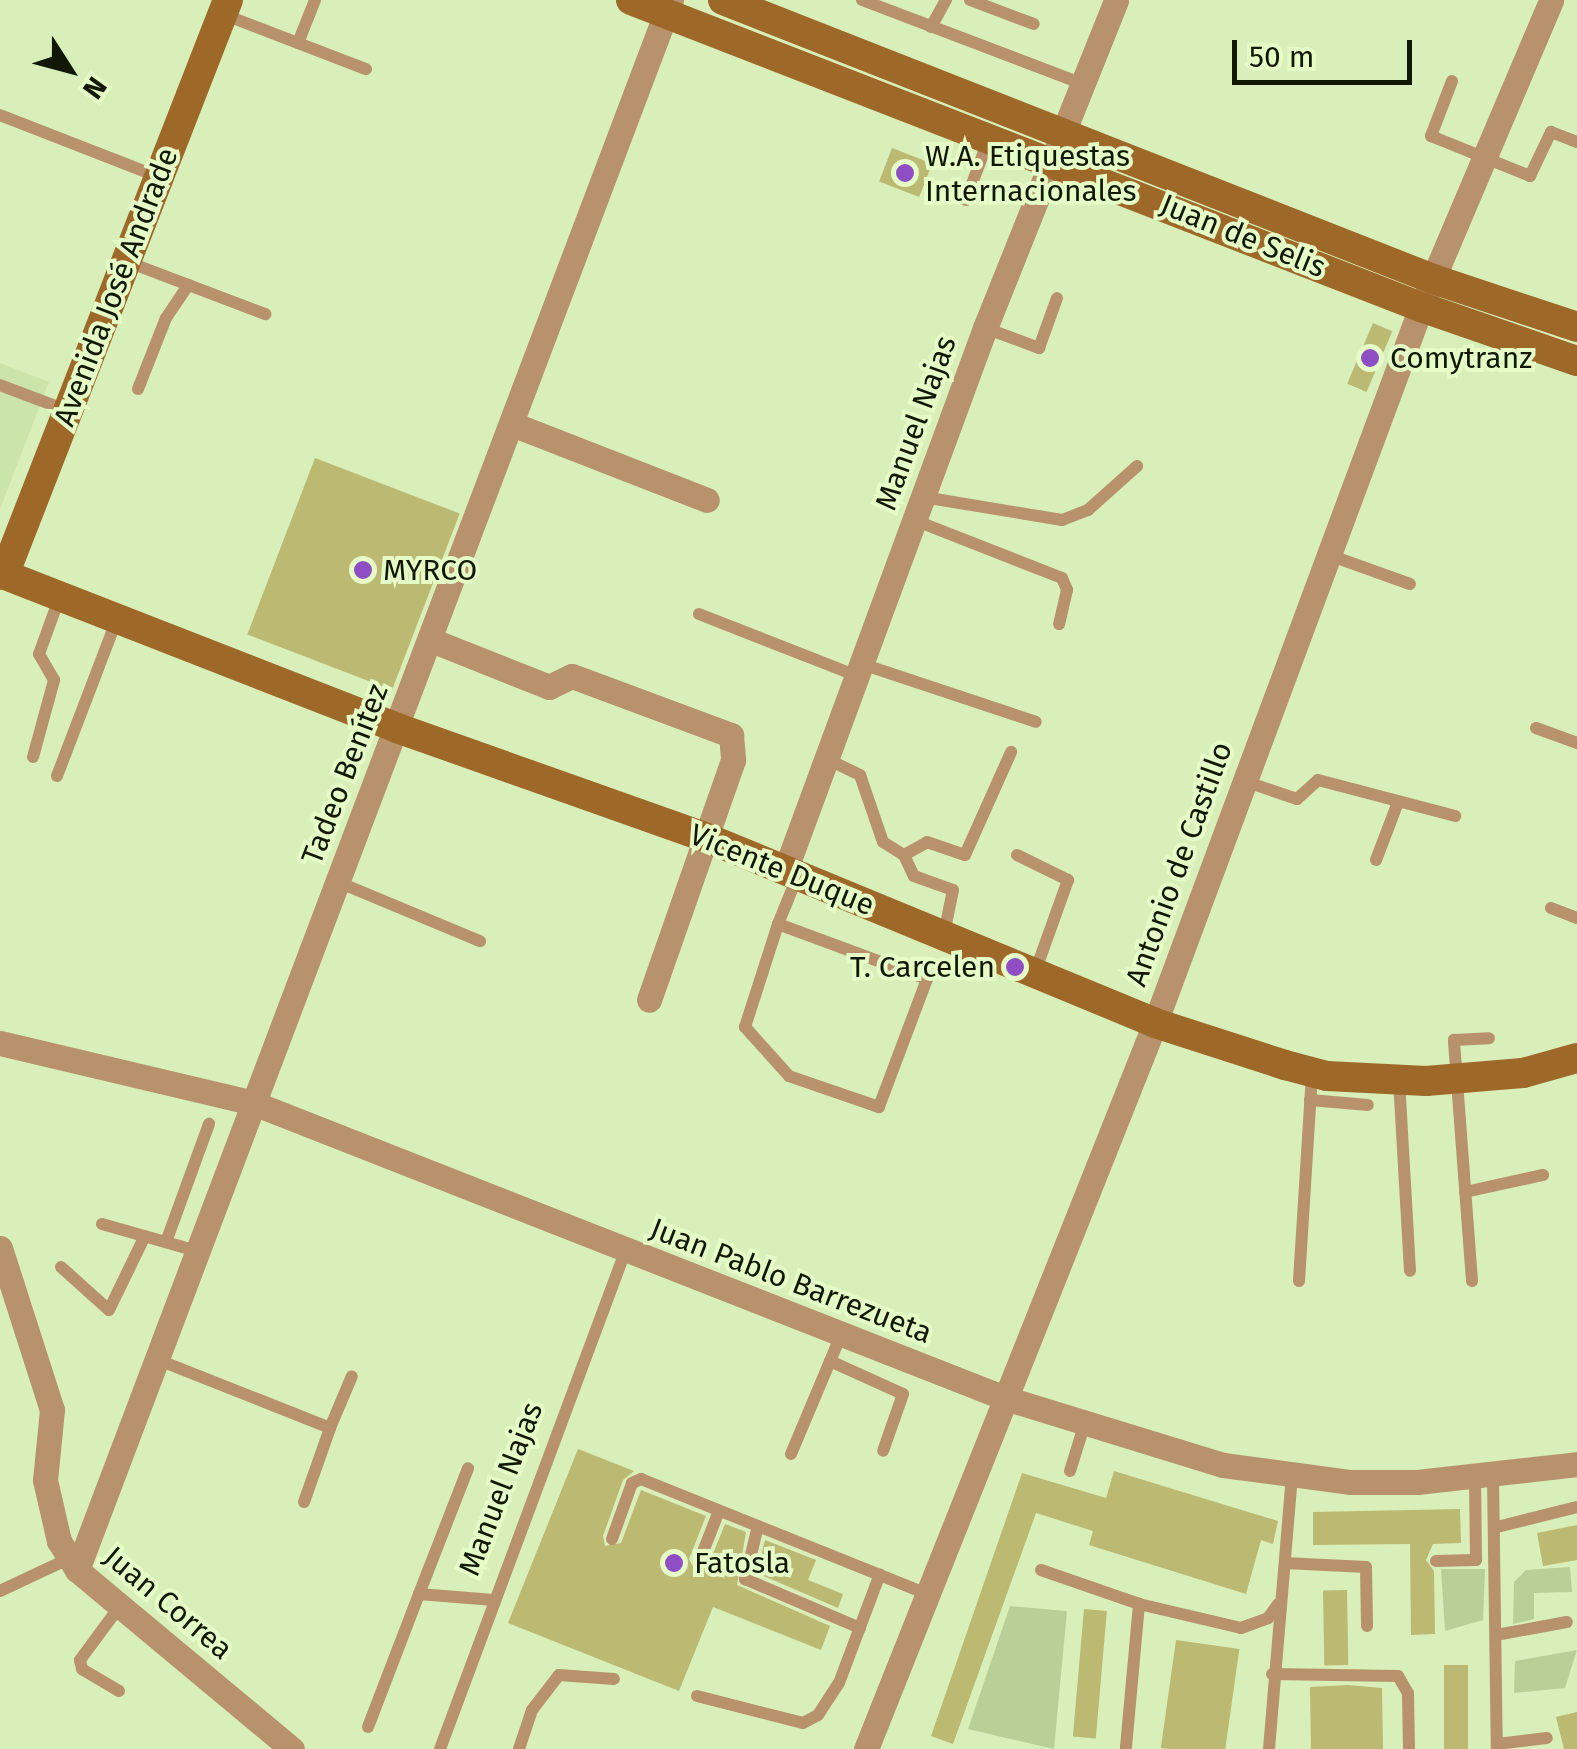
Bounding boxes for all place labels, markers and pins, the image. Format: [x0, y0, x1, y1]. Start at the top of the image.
place label: W.A. Etiquestas Internacionales [925, 138, 1137, 208]
marker: W.A. Etiquestas Internacionales [894, 162, 916, 184]
place label: Comytranz [1390, 340, 1532, 376]
marker: Comytranz [1359, 347, 1381, 369]
place label: MYRCO [383, 552, 477, 588]
marker: MYRCO [352, 559, 374, 581]
place label: T. Carcelen [850, 949, 995, 985]
marker: T. Carcelen [1004, 956, 1026, 978]
place label: Fatosla [694, 1545, 790, 1581]
marker: Fatosla [663, 1552, 685, 1574]

